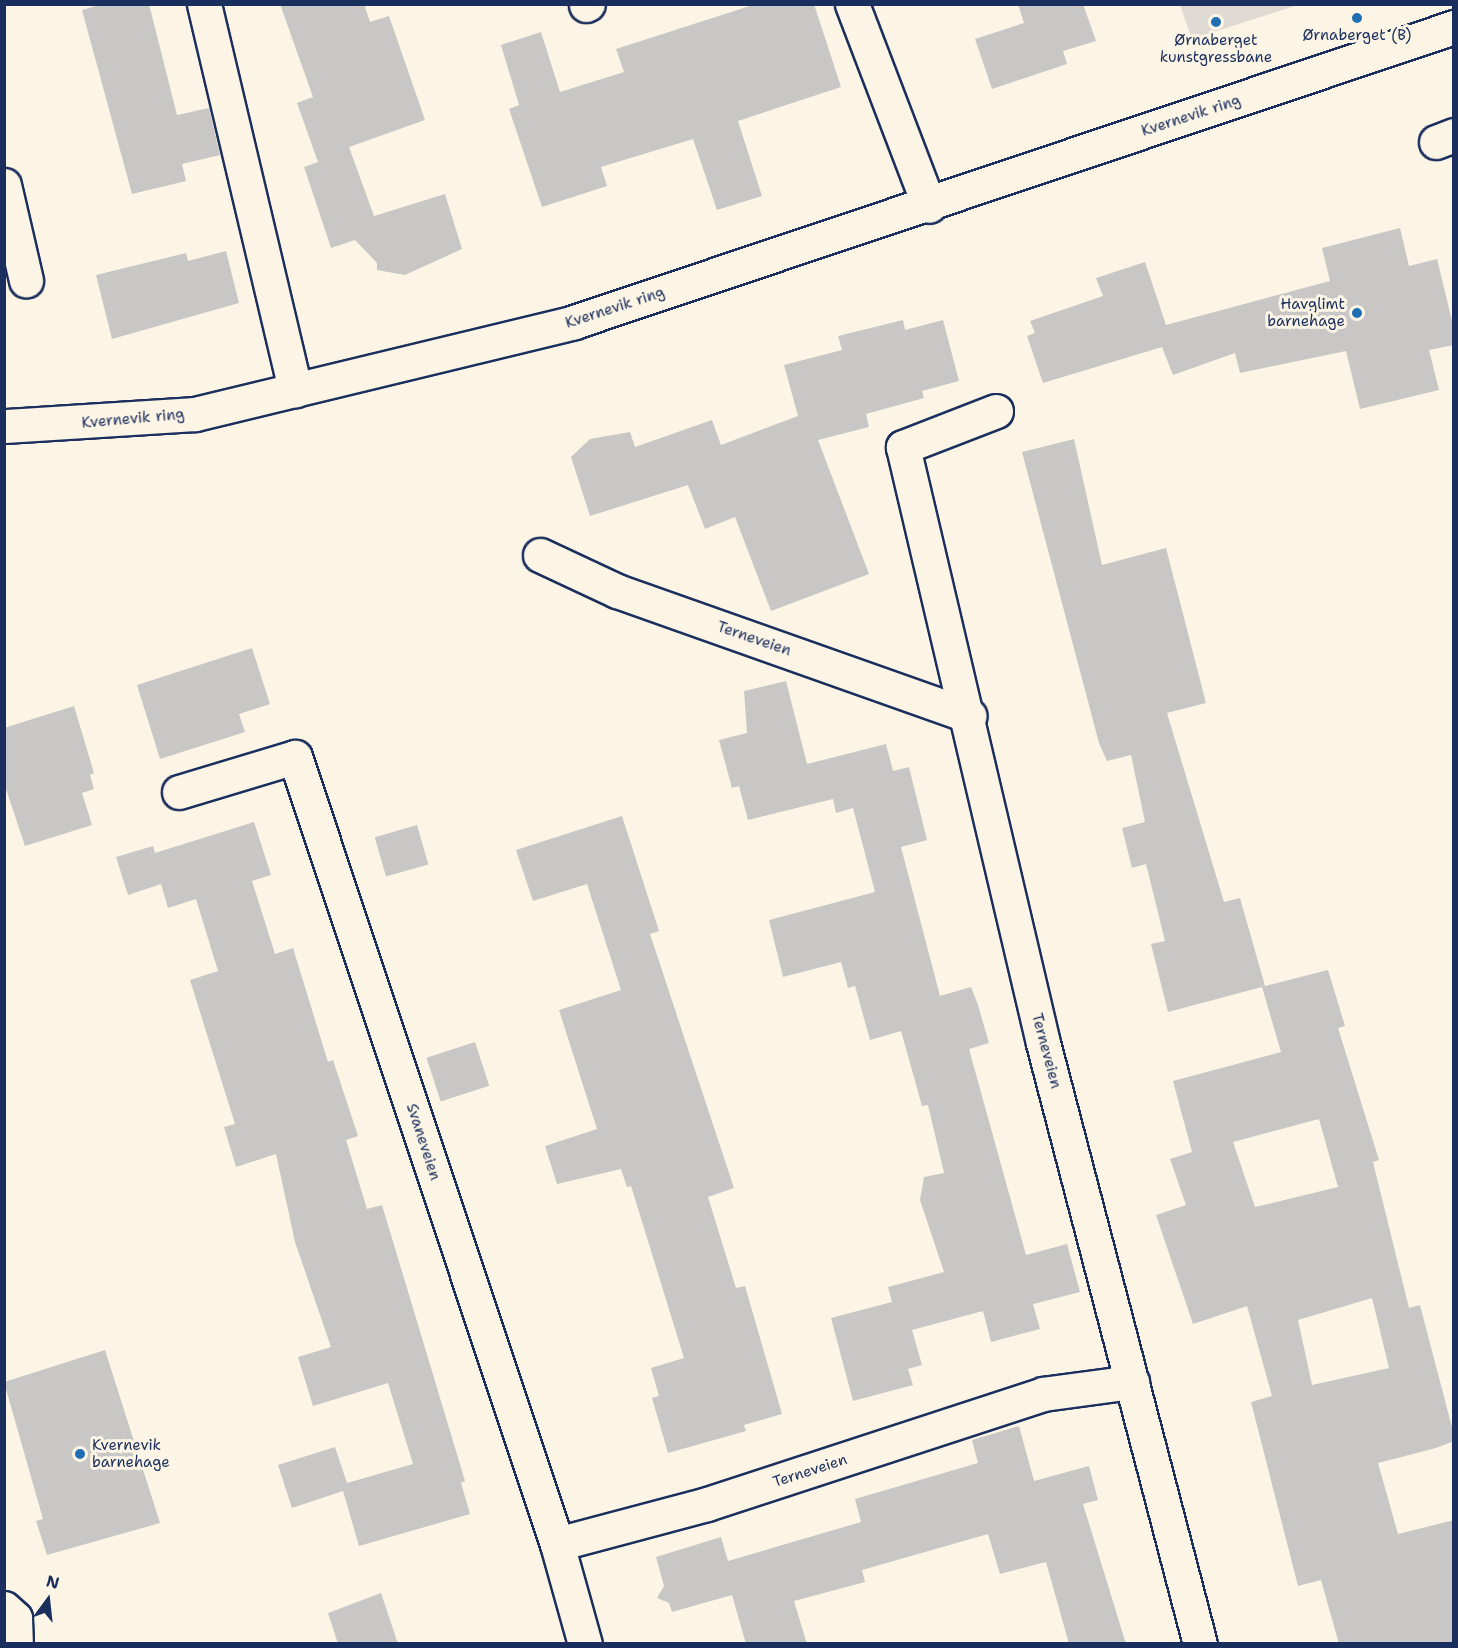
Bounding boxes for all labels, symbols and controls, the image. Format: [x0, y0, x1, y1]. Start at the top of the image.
marker: Ørnaberget (B) [1350, 11, 1364, 25]
marker: Ørnaberget kunstgressbane [1209, 15, 1223, 29]
place label: Ørnaberget (B) [1303, 27, 1411, 45]
place label: Ørnaberget kunstgressbane [1160, 31, 1272, 66]
street label: Kvernevik ring [1139, 92, 1243, 140]
street label: Kvernevik ring [563, 284, 667, 332]
place label: Havglimt barnehage [1267, 295, 1345, 330]
marker: Havglimt barnehage [1350, 306, 1364, 320]
street label: Kvernevik ring [81, 406, 185, 432]
street label: Terneveien [715, 618, 793, 660]
street label: Terneveien [1027, 1011, 1065, 1091]
street label: Svaneveien [402, 1101, 444, 1183]
place label: Kvernevik barnehage [92, 1436, 170, 1471]
marker: Kvernevik barnehage [73, 1447, 87, 1461]
street label: Terneveien [771, 1451, 849, 1491]
north arrow [18, 1570, 78, 1630]
text: N [44, 1570, 62, 1594]

